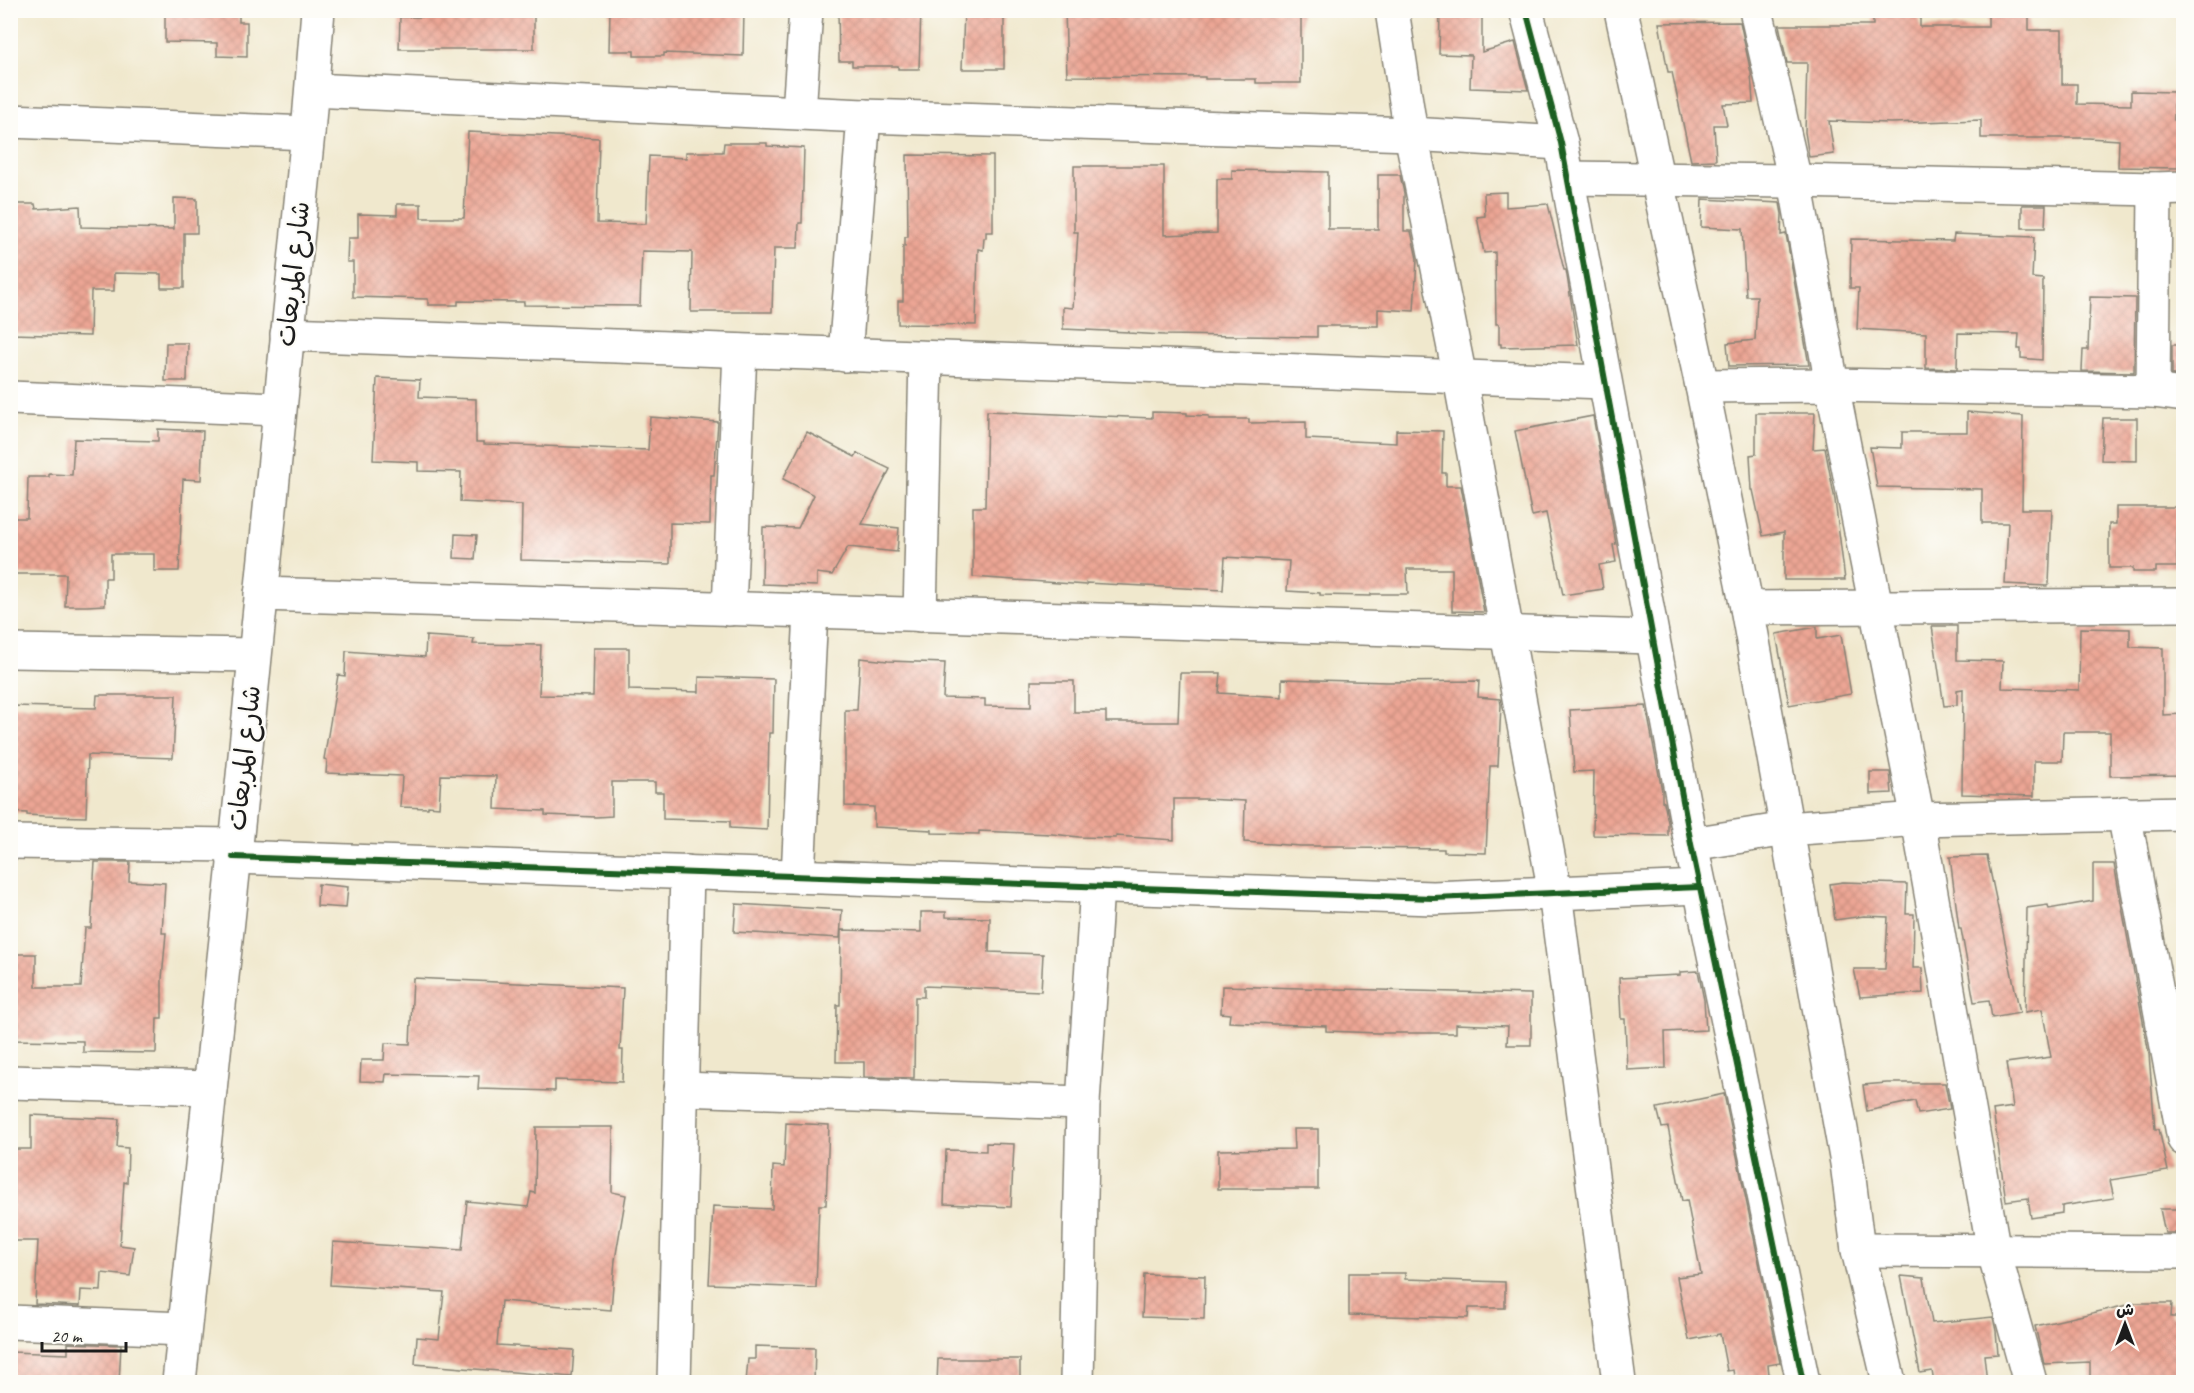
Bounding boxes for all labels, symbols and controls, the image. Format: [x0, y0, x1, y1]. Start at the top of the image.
street label: شارع المربعات [269, 200, 318, 348]
street label: شارع المربعات [220, 684, 269, 832]
north arrow [2095, 1294, 2155, 1354]
text: ش [2116, 1300, 2134, 1320]
scale bar [42, 1315, 126, 1353]
text: 20 m [51, 1325, 84, 1347]

